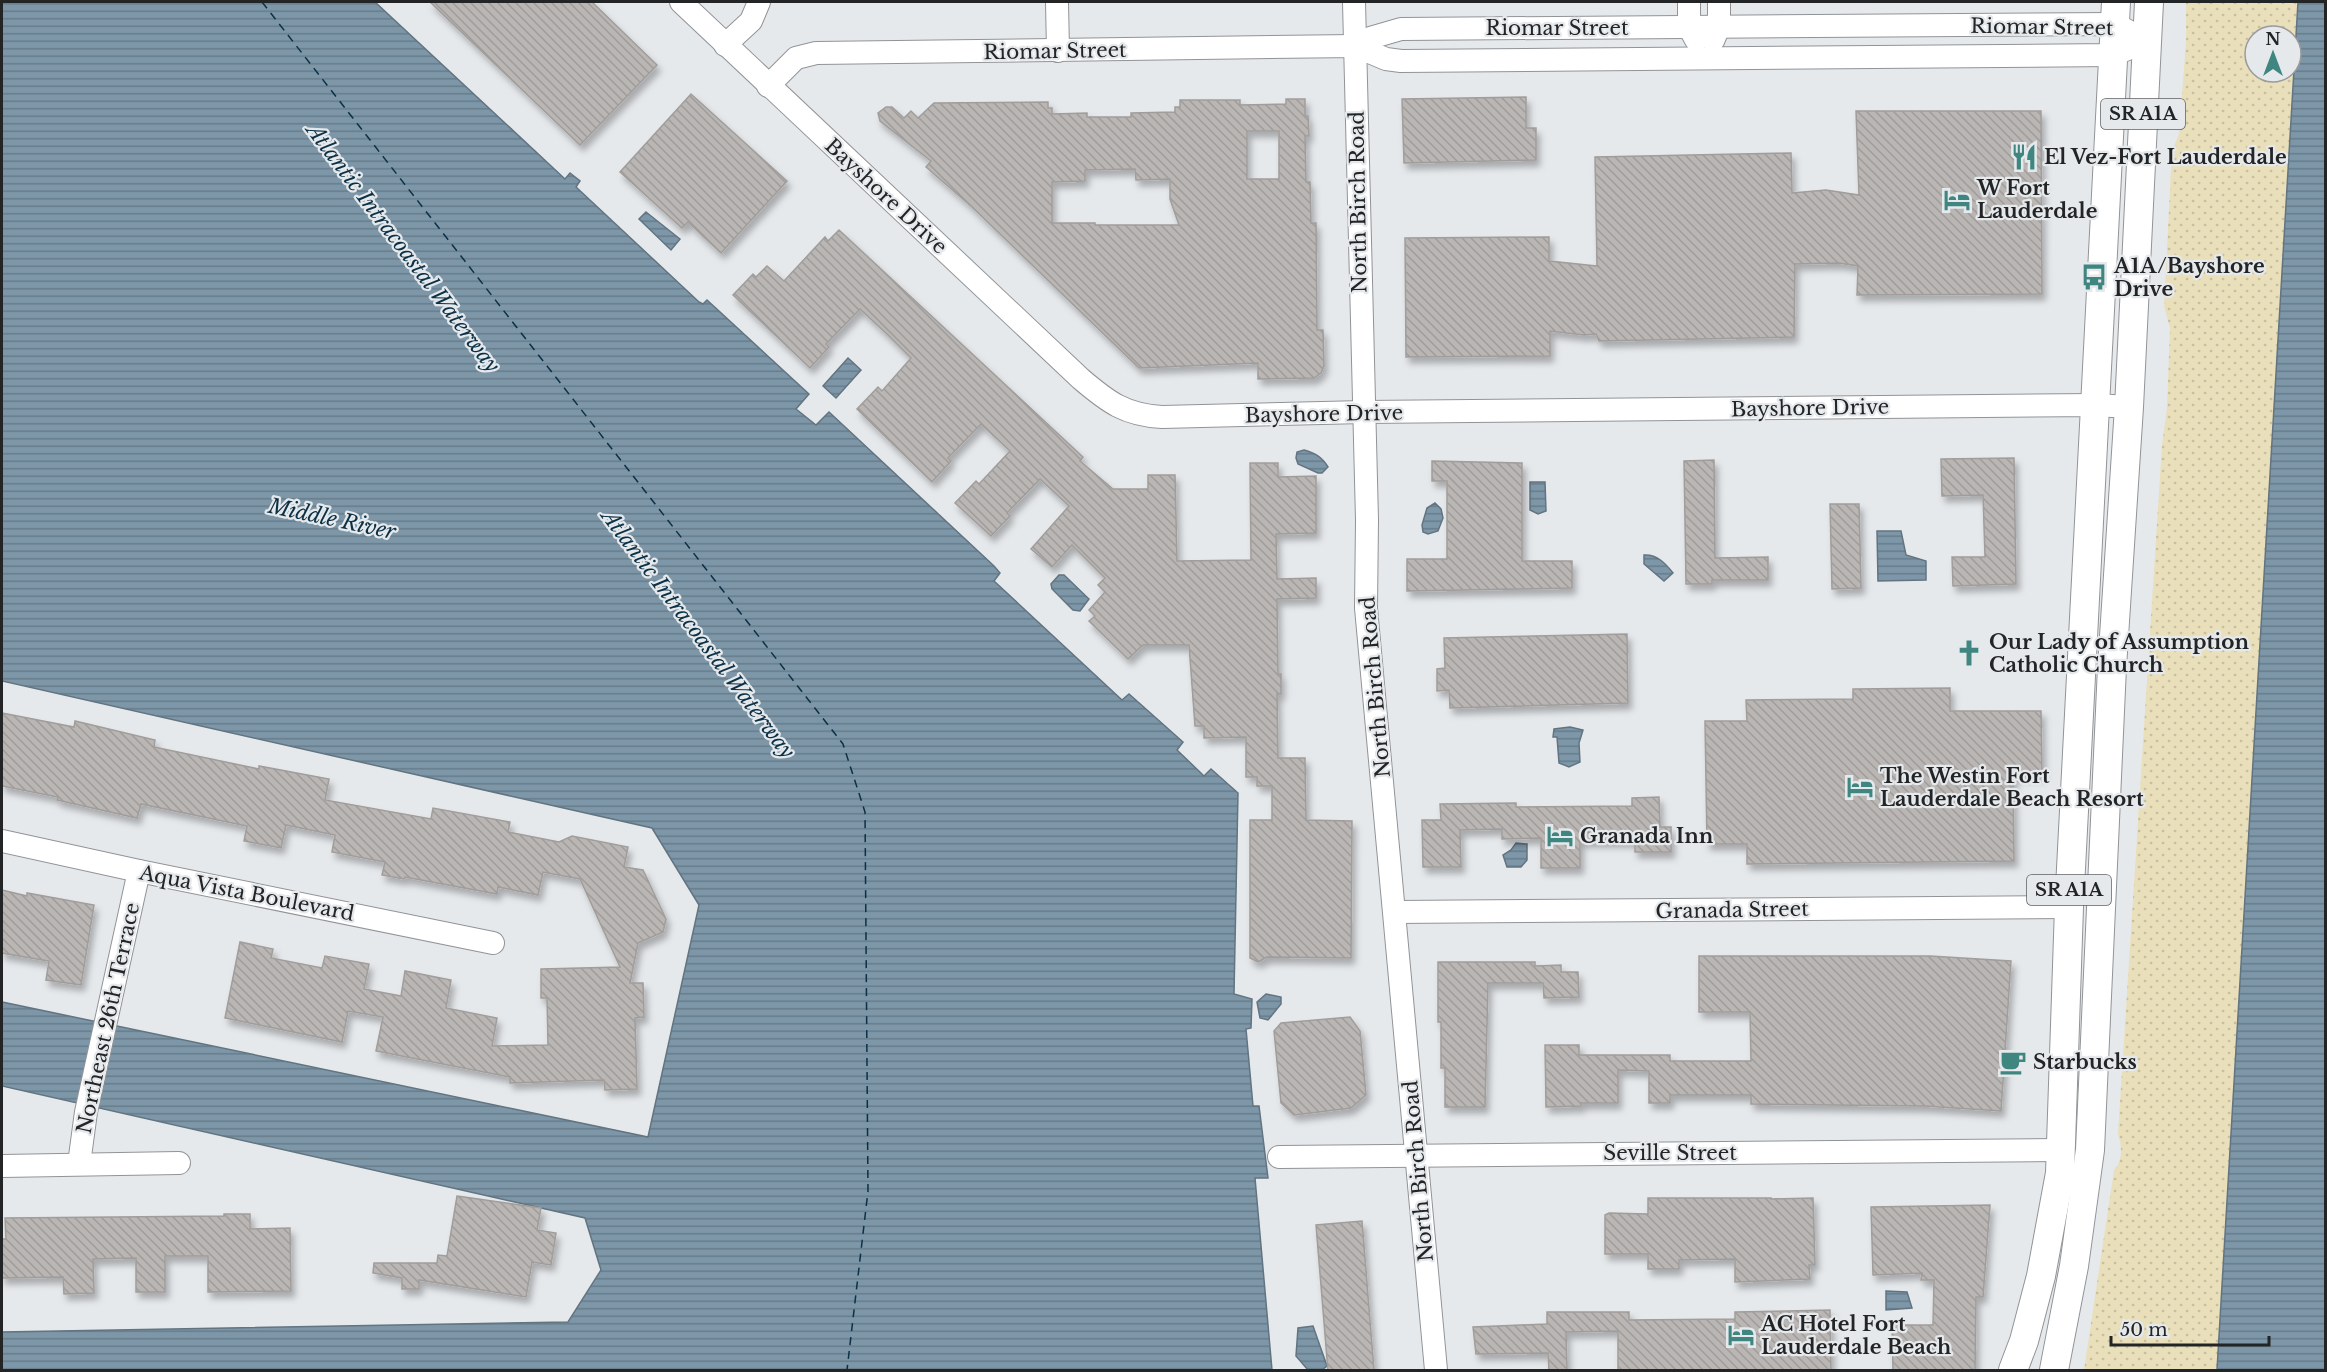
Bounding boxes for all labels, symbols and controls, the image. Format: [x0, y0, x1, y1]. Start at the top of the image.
street label: Riomar Street [1970, 14, 2114, 40]
street label: Riomar Street [1485, 16, 1629, 40]
north arrow [2243, 24, 2303, 84]
text: N [2265, 29, 2281, 49]
street label: Riomar Street [983, 38, 1127, 64]
road number: SR A1A [2101, 99, 2185, 129]
street label: North Birch Road [1344, 111, 1372, 293]
water label: Atlantic Intracoastal Waterway [299, 116, 505, 378]
street label: Bayshore Drive [820, 133, 952, 259]
restaurant icon: El Vez-Fort Lauderdale [2009, 142, 2039, 172]
place label: El Vez-Fort Lauderdale [2044, 145, 2287, 169]
place label: W Fort Lauderdale [1976, 176, 2097, 223]
hotel icon: W Fort Lauderdale [1942, 185, 1972, 215]
place label: A1A/Bayshore Drive [2113, 254, 2265, 301]
bus stop icon: A1A/Bayshore Drive [2079, 262, 2109, 292]
street label: Bayshore Drive [1731, 395, 1889, 421]
street label: Bayshore Drive [1245, 401, 1403, 427]
water label: Middle River [265, 493, 399, 545]
water label: Atlantic Intracoastal Waterway [594, 502, 800, 764]
street label: North Birch Road [1355, 595, 1395, 779]
place label: Our Lady of Assumption Catholic Church [1989, 630, 2250, 677]
church icon: Our Lady of Assumption Catholic Church [1954, 638, 1984, 668]
place label: The Westin Fort Lauderdale Beach Resort [1880, 764, 2144, 811]
hotel icon: The Westin Fort Lauderdale Beach Resort [1845, 772, 1875, 802]
hotel icon: Granada Inn [1545, 821, 1575, 851]
place label: Granada Inn [1580, 824, 1714, 848]
street label: Aqua Vista Boulevard [137, 860, 356, 926]
road number: SR A1A [2027, 875, 2111, 905]
street label: Granada Street [1655, 897, 1809, 923]
street label: Northeast 26th Terrace [72, 900, 144, 1136]
cafe icon: Starbucks [1998, 1047, 2028, 1077]
place label: Starbucks [2033, 1050, 2137, 1074]
street label: North Birch Road [1398, 1079, 1438, 1263]
street label: Seville Street [1603, 1141, 1737, 1165]
scale bar [2111, 1309, 2268, 1347]
place label: AC Hotel Fort Lauderdale Beach [1760, 1312, 1952, 1359]
text: 50 m [2120, 1319, 2168, 1341]
hotel icon: AC Hotel Fort Lauderdale Beach [1726, 1320, 1756, 1350]

